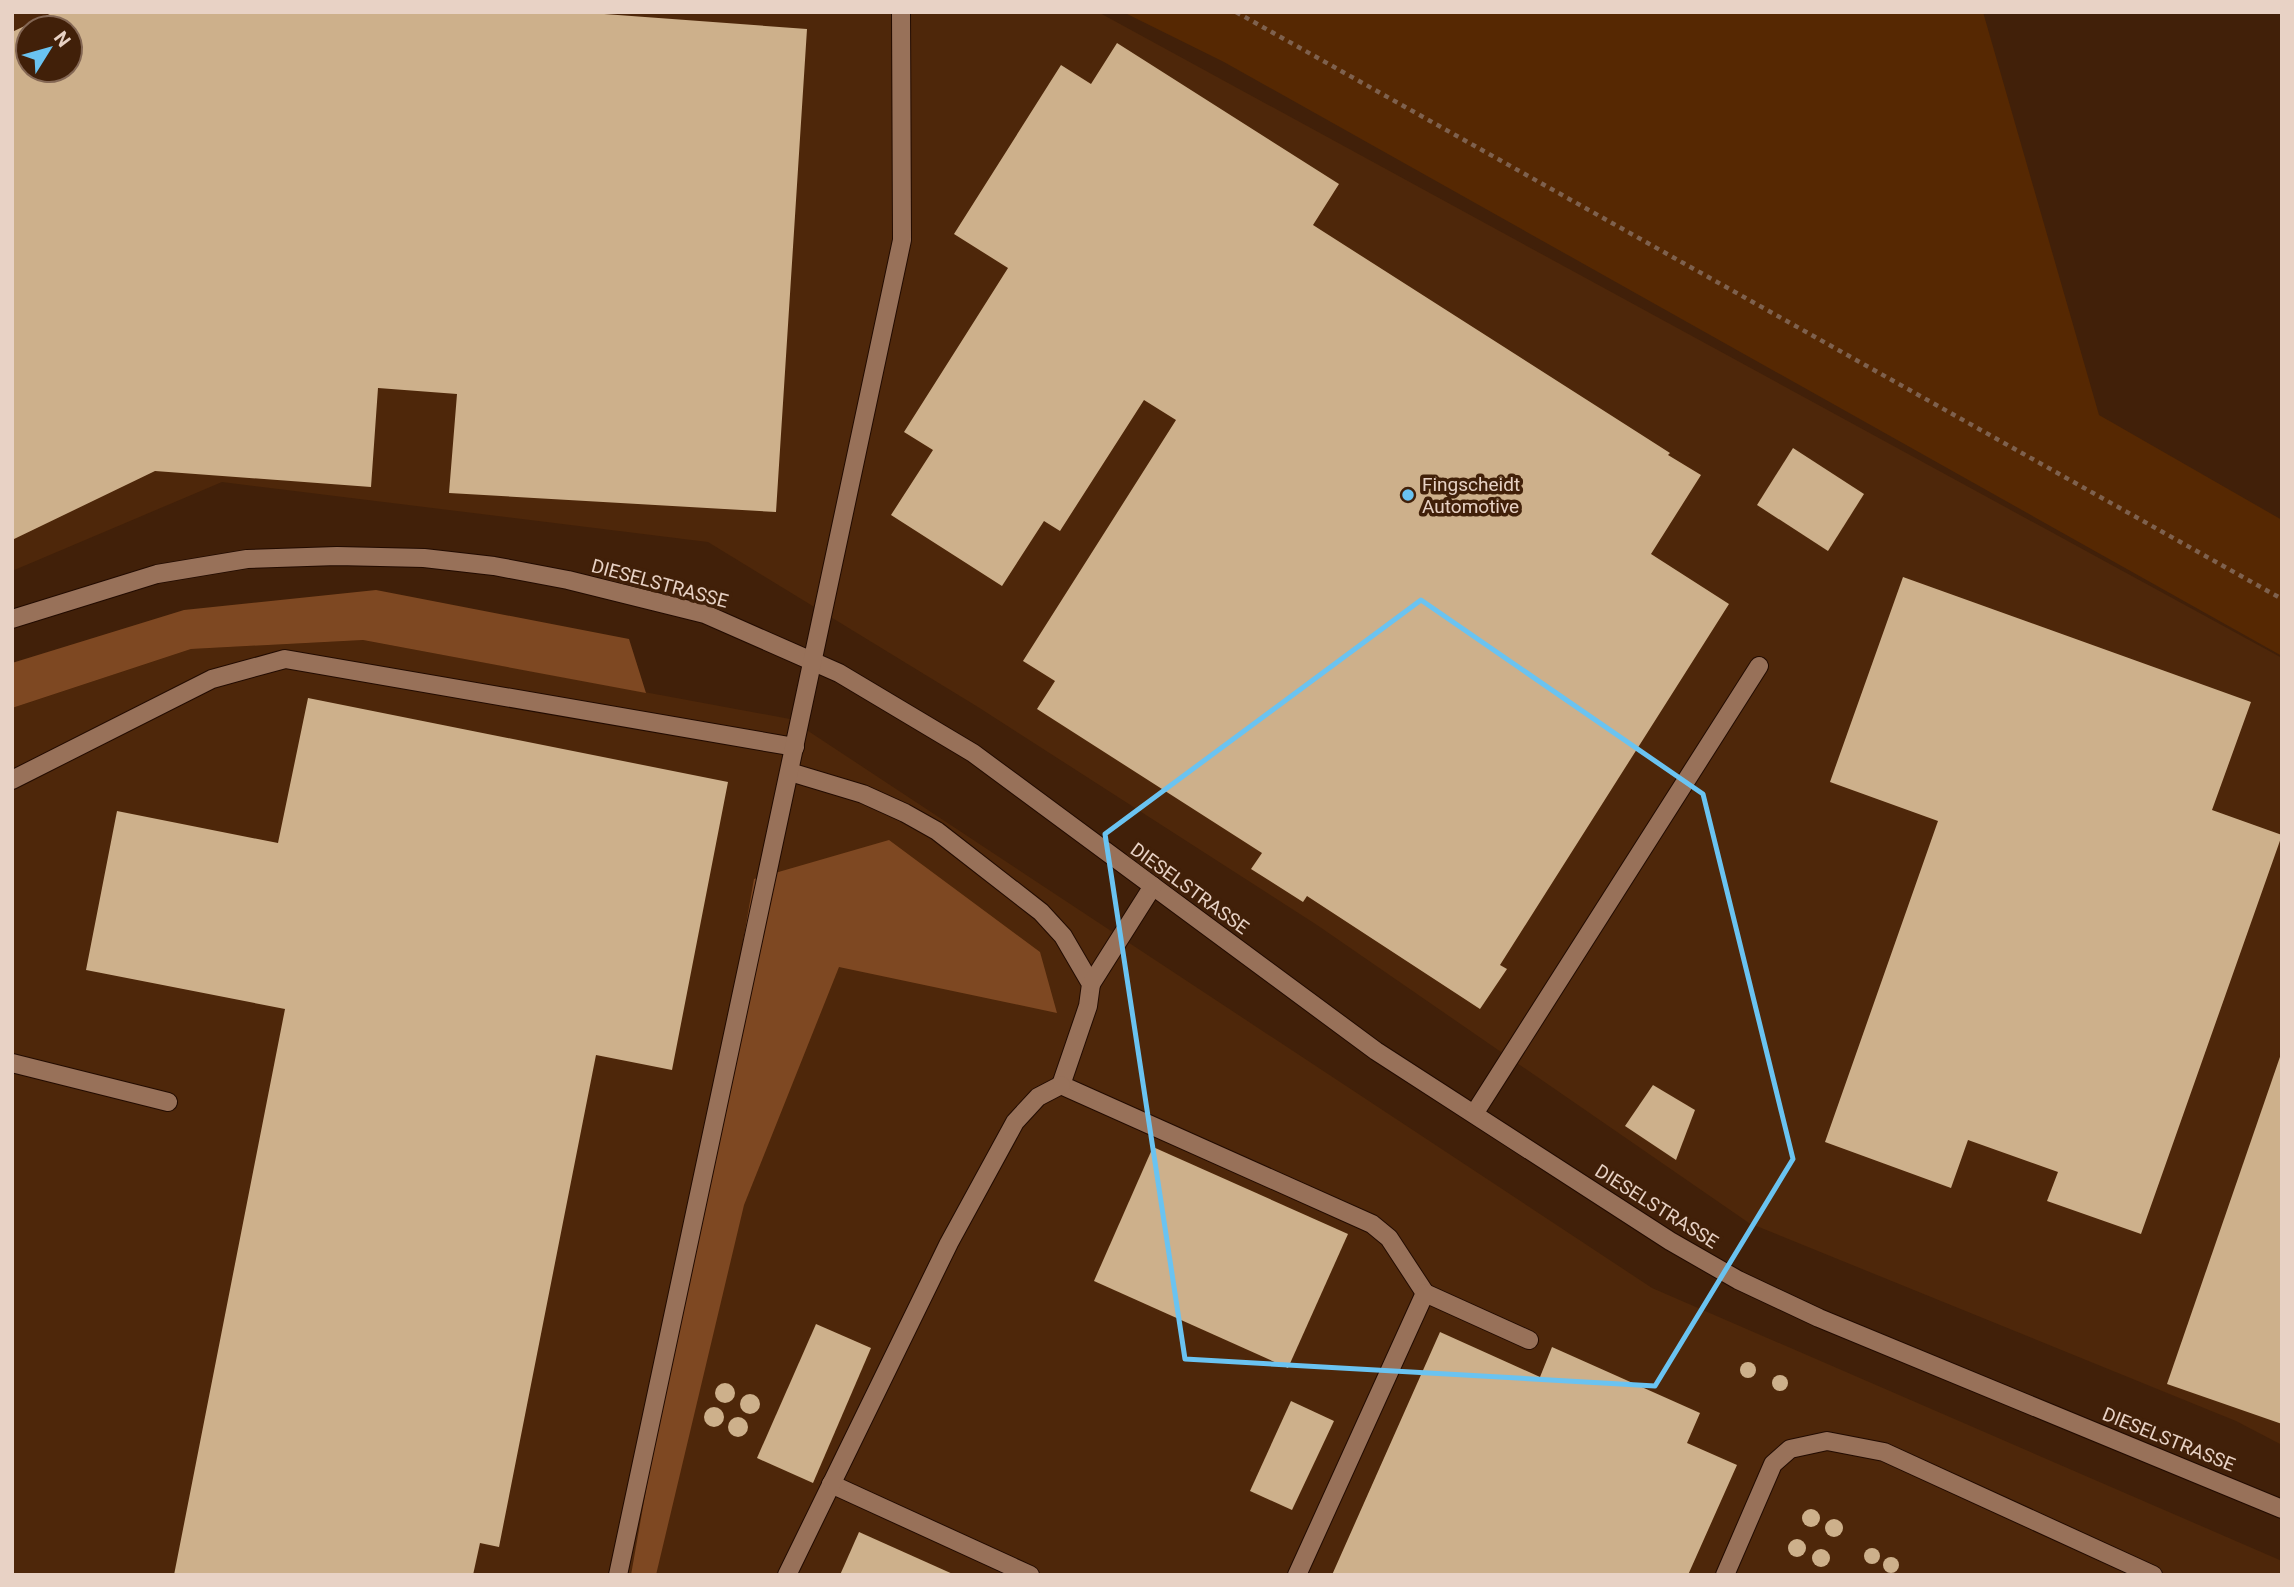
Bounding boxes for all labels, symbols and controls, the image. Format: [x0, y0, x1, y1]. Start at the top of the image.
north arrow [14, 14, 84, 84]
text: N [49, 27, 75, 51]
place label: Fingscheidt Automotive [1422, 473, 1520, 518]
marker: Fingscheidt Automotive [1400, 487, 1416, 503]
street label: DIESELSTRASSE [589, 554, 731, 613]
street label: DIESELSTRASSE [1126, 838, 1254, 939]
street label: DIESELSTRASSE [1591, 1159, 1723, 1254]
street label: DIESELSTRASSE [2099, 1402, 2239, 1477]

